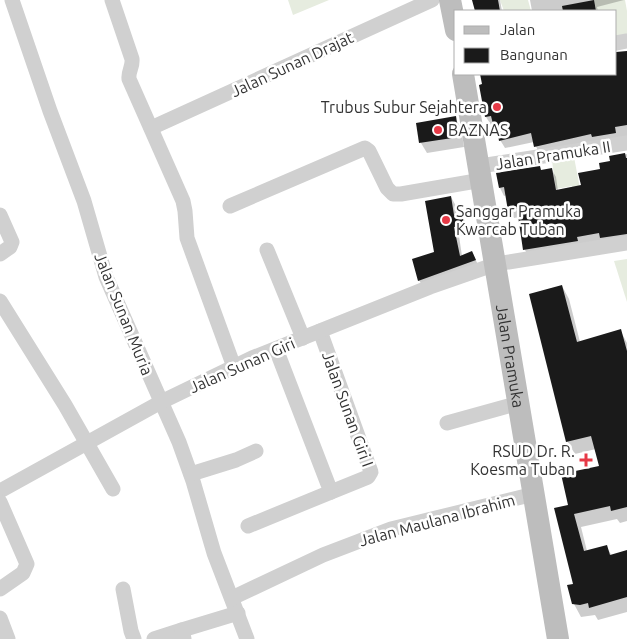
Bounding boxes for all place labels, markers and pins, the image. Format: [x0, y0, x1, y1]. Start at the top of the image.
place label: Trubus Subur Sejahtera [321, 98, 487, 116]
marker: Trubus Subur Sejahtera [491, 101, 503, 113]
place label: BAZNAS [448, 121, 508, 139]
marker: BAZNAS [432, 124, 444, 136]
place label: Sanggar Pramuka Kwarcab Tuban [456, 202, 581, 238]
marker: Sanggar Pramuka Kwarcab Tuban [440, 214, 452, 226]
place label: RSUD Dr. R. Koesma Tuban [470, 442, 575, 478]
marker: RSUD Dr. R. Koesma Tuban [579, 453, 593, 467]

